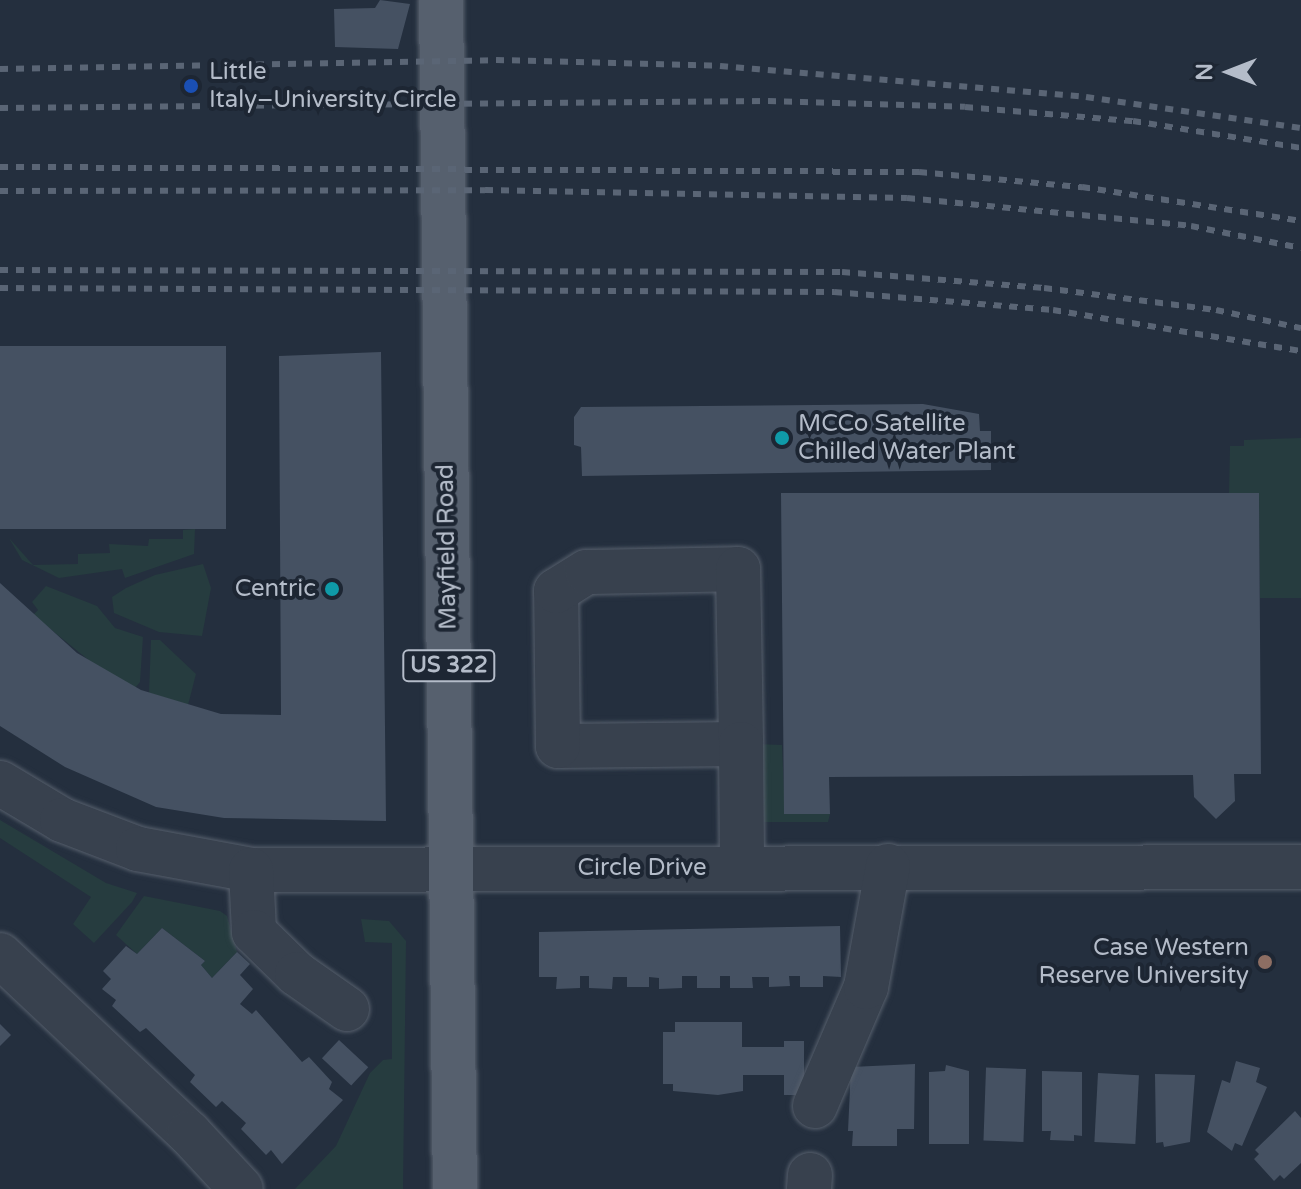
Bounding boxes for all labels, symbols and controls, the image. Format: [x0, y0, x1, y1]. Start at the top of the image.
north arrow [1189, 32, 1269, 112]
place label: Little Italy–University Circle [209, 58, 457, 114]
text: N [1192, 63, 1218, 81]
marker: Little Italy–University Circle [180, 75, 202, 97]
place label: MCCo Satellite Chilled Water Plant [798, 410, 1016, 466]
marker: MCCo Satellite Chilled Water Plant [773, 429, 791, 447]
street label: Mayfield Road [431, 464, 463, 630]
place label: Centric [235, 575, 316, 603]
marker: Centric [323, 580, 341, 598]
road number: US 322 [401, 648, 497, 684]
street label: Circle Drive [577, 854, 707, 882]
place label: Case Western Reserve University [1039, 934, 1249, 990]
marker: Case Western Reserve University [1256, 953, 1274, 971]

